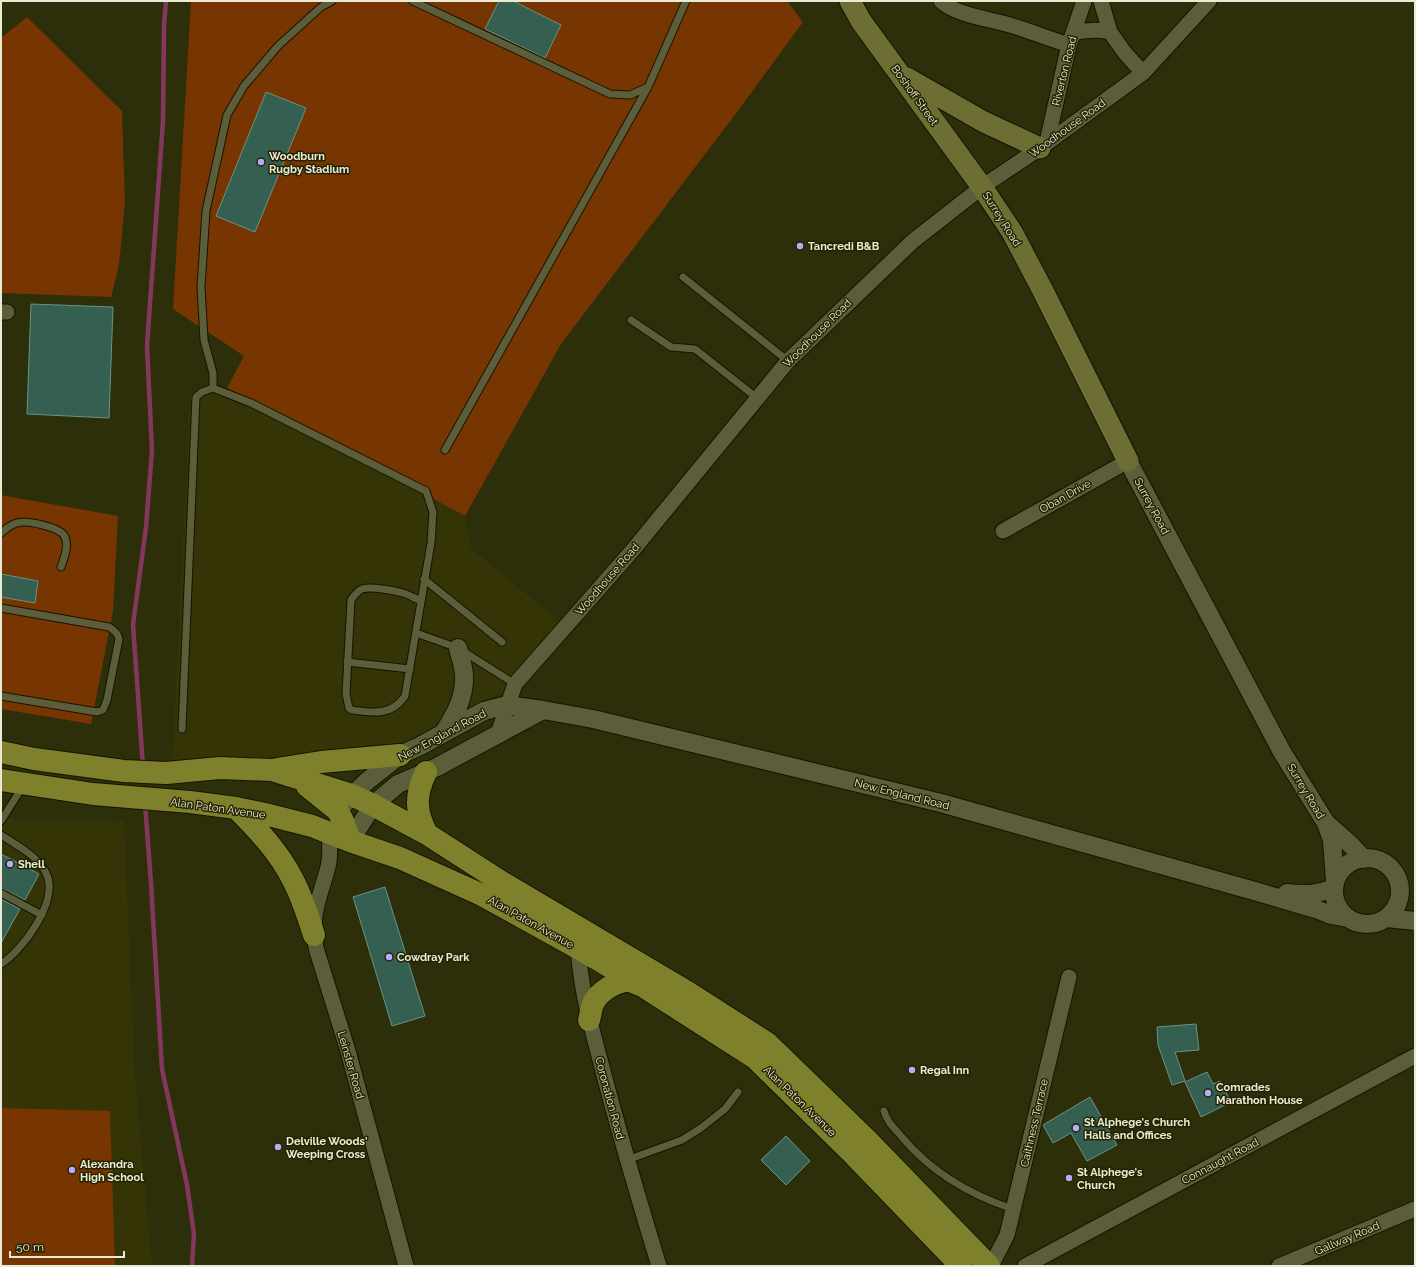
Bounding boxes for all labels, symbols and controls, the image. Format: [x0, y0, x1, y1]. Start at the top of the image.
street label: Riverton Road [1050, 35, 1079, 107]
street label: Boshoff Street [888, 63, 941, 128]
street label: Woodhouse Road [1027, 96, 1108, 160]
place label: Woodburn Rugby Stadium [269, 150, 349, 176]
marker: Woodburn Rugby Stadium [256, 157, 266, 167]
street label: Surrey Road [980, 190, 1024, 249]
place label: Tancredi B&B [808, 240, 880, 253]
marker: Tancredi B&B [795, 241, 805, 251]
street label: Woodhouse Road [781, 296, 854, 370]
street label: Surrey Road [1131, 476, 1172, 537]
street label: Oban Drive [1037, 477, 1094, 516]
street label: Woodhouse Road [573, 541, 642, 618]
street label: New England Road [396, 707, 488, 764]
street label: Surrey Road [1284, 761, 1327, 821]
street label: New England Road [853, 776, 951, 813]
street label: Alan Paton Avenue [170, 795, 267, 822]
place label: Shell [18, 858, 45, 871]
marker: Shell [5, 859, 15, 869]
street label: Alan Paton Avenue [486, 893, 576, 952]
place label: Cowdray Park [397, 951, 470, 964]
marker: Cowdray Park [384, 952, 394, 962]
street label: Leinster Road [335, 1030, 366, 1101]
street label: Coronation Road [592, 1055, 627, 1141]
street label: Alan Paton Avenue [761, 1063, 839, 1140]
place label: Regal Inn [920, 1064, 970, 1077]
marker: Regal Inn [907, 1065, 917, 1075]
street label: Caithness Terrace [1018, 1077, 1051, 1168]
place label: Comrades Marathon House [1216, 1081, 1303, 1107]
marker: Comrades Marathon House [1203, 1088, 1213, 1098]
place label: St Alphege's Church Halls and Offices [1084, 1116, 1191, 1142]
marker: St Alphege's Church Halls and Offices [1071, 1123, 1081, 1133]
place label: Delville Woods' Weeping Cross [286, 1135, 368, 1161]
street label: Connaught Road [1179, 1136, 1261, 1187]
marker: Delville Woods' Weeping Cross [273, 1142, 283, 1152]
place label: Alexandra High School [80, 1158, 144, 1184]
marker: Alexandra High School [67, 1165, 77, 1175]
place label: St Alphege's Church [1077, 1166, 1143, 1192]
marker: St Alphege's Church [1064, 1173, 1074, 1183]
street label: Gallway Road [1313, 1219, 1382, 1258]
scale bar [10, 1233, 124, 1259]
text: 50 m [16, 1240, 44, 1254]

